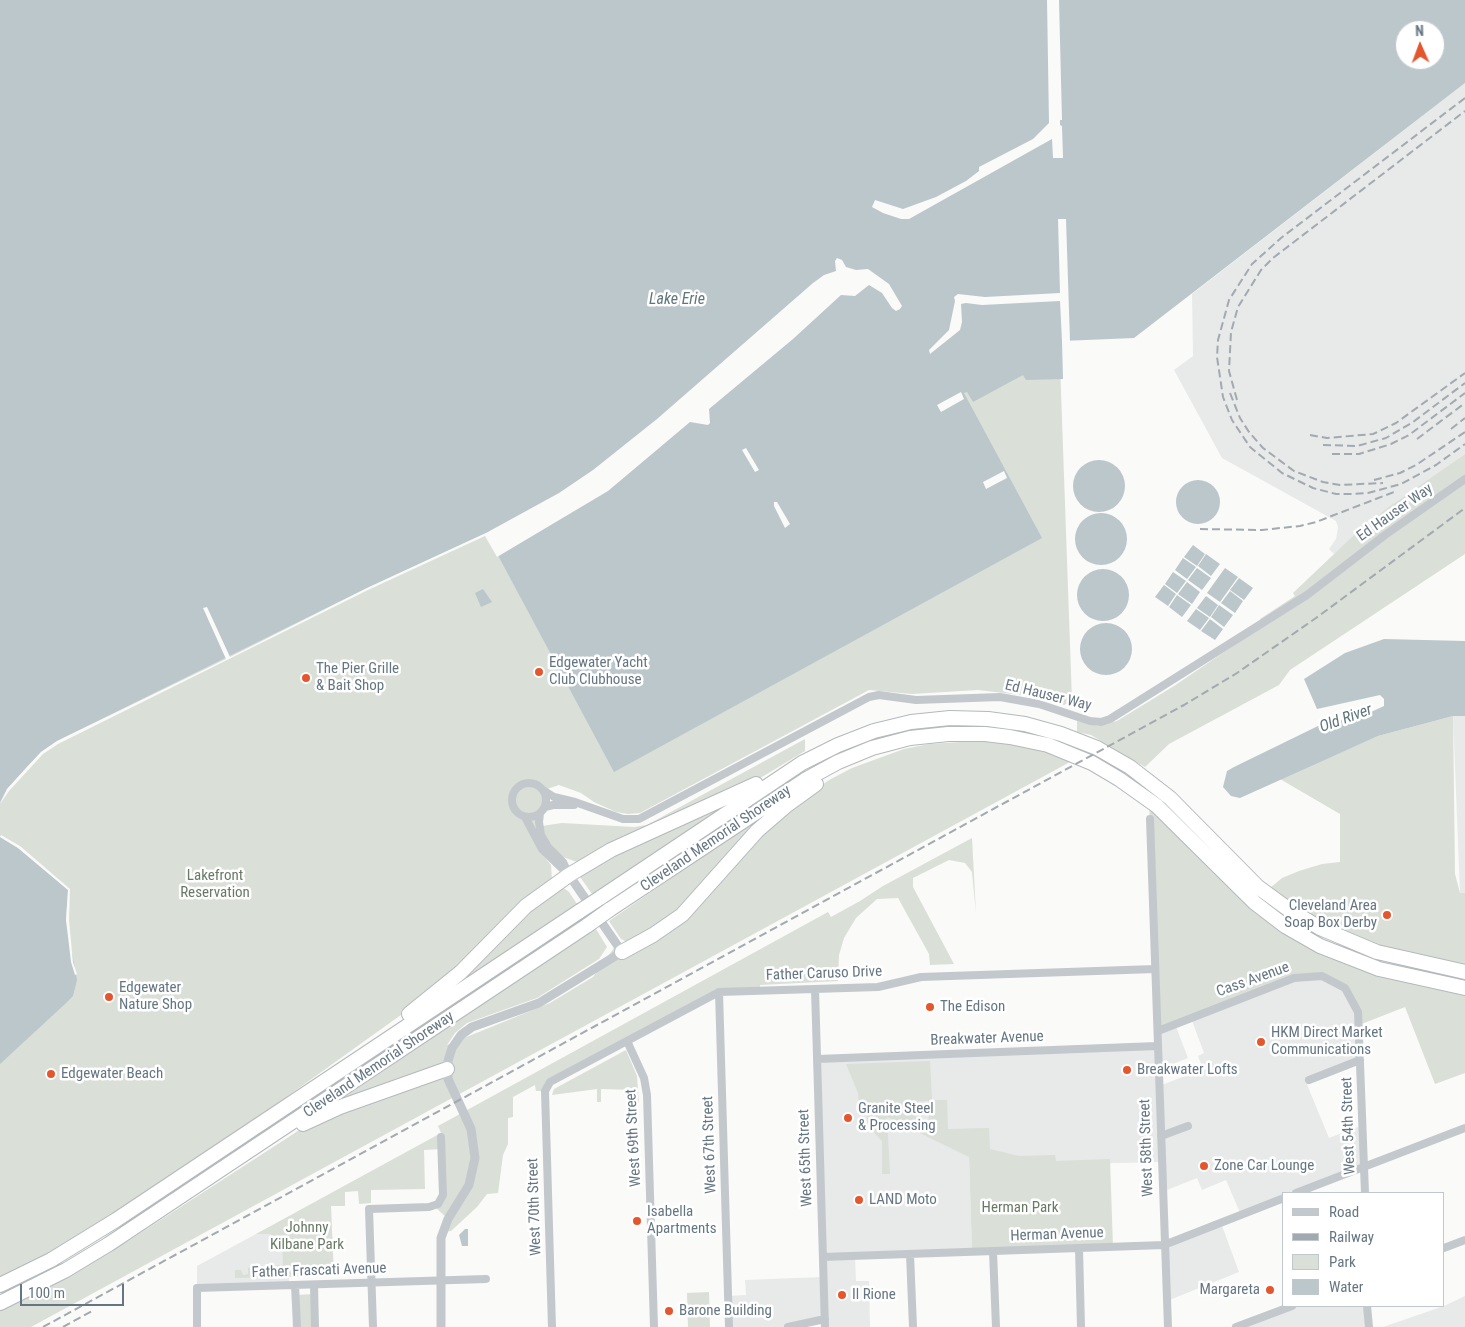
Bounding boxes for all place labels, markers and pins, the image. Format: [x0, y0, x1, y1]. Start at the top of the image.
place label: Edgewater Yacht Club Clubhouse [549, 654, 648, 689]
place label: The Pier Grille & Bait Shop [316, 660, 399, 695]
marker: Edgewater Yacht Club Clubhouse [533, 666, 545, 678]
marker: The Pier Grille & Bait Shop [300, 672, 312, 684]
place label: Cleveland Area Soap Box Derby [1284, 897, 1377, 932]
marker: Cleveland Area Soap Box Derby [1381, 909, 1393, 921]
place label: Edgewater Nature Shop [119, 979, 192, 1014]
marker: Edgewater Nature Shop [103, 991, 115, 1003]
place label: The Edison [940, 998, 1005, 1016]
marker: The Edison [924, 1001, 936, 1013]
place label: HKM Direct Market Communications [1271, 1024, 1383, 1059]
marker: HKM Direct Market Communications [1255, 1036, 1267, 1048]
place label: Breakwater Lofts [1137, 1061, 1238, 1079]
marker: Breakwater Lofts [1121, 1064, 1133, 1076]
place label: Edgewater Beach [61, 1065, 163, 1083]
marker: Edgewater Beach [45, 1068, 57, 1080]
place label: Granite Steel & Processing [858, 1100, 936, 1135]
marker: Granite Steel & Processing [842, 1112, 854, 1124]
place label: Zone Car Lounge [1214, 1157, 1314, 1175]
marker: Zone Car Lounge [1198, 1160, 1210, 1172]
place label: LAND Moto [869, 1191, 937, 1209]
marker: LAND Moto [853, 1194, 865, 1206]
place label: Isabella Apartments [647, 1203, 716, 1238]
marker: Isabella Apartments [631, 1215, 643, 1227]
place label: Margareta [1199, 1281, 1260, 1299]
marker: Margareta [1264, 1284, 1276, 1296]
place label: Il Rione [852, 1286, 896, 1304]
marker: Il Rione [836, 1289, 848, 1301]
place label: Barone Building [679, 1302, 772, 1320]
marker: Barone Building [663, 1305, 675, 1317]

